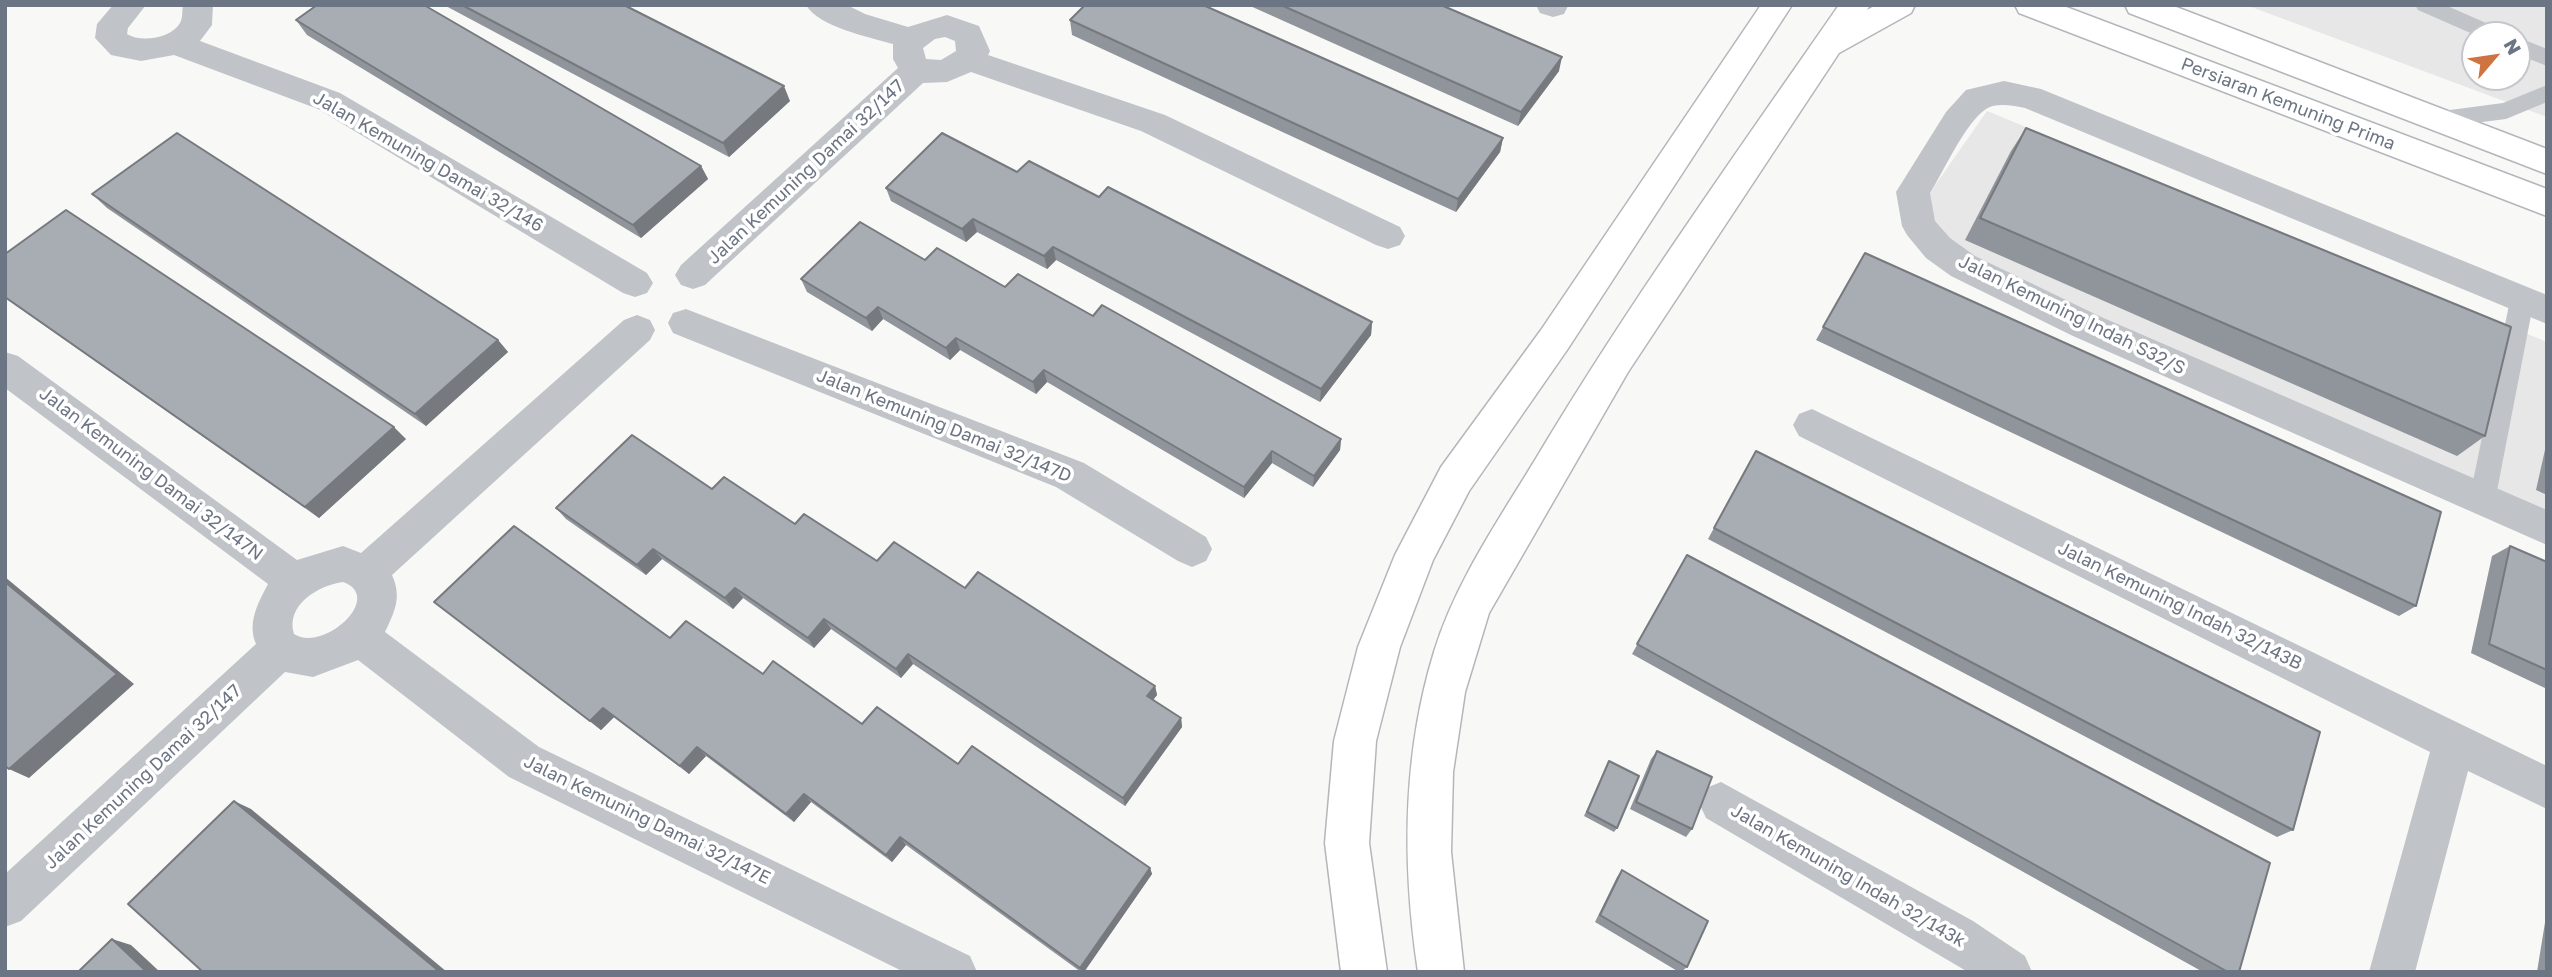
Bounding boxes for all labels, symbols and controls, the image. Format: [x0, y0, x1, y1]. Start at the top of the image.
north arrow [2461, 21, 2531, 91]
text: N [2499, 35, 2527, 58]
street label: Persiaran Kemuning Prima [2178, 53, 2398, 155]
street label: Jalan Kemuning Damai 32/147 [703, 75, 909, 269]
street label: Jalan Kemuning Damai 32/146 [309, 87, 547, 237]
street label: Jalan Kemuning Indah S32/S [1955, 251, 2189, 379]
street label: Jalan Kemuning Damai 32/147D [813, 365, 1075, 487]
street label: Jalan Kemuning Damai 32/147N [35, 383, 267, 565]
street label: Jalan Kemuning Indah 32/143B [2054, 537, 2306, 675]
street label: Jalan Kemuning Damai 32/147 [40, 680, 246, 874]
street label: Jalan Kemuning Damai 32/147E [520, 751, 774, 889]
street label: Jalan Kemuning Indah 32/143k [1727, 800, 1969, 952]

